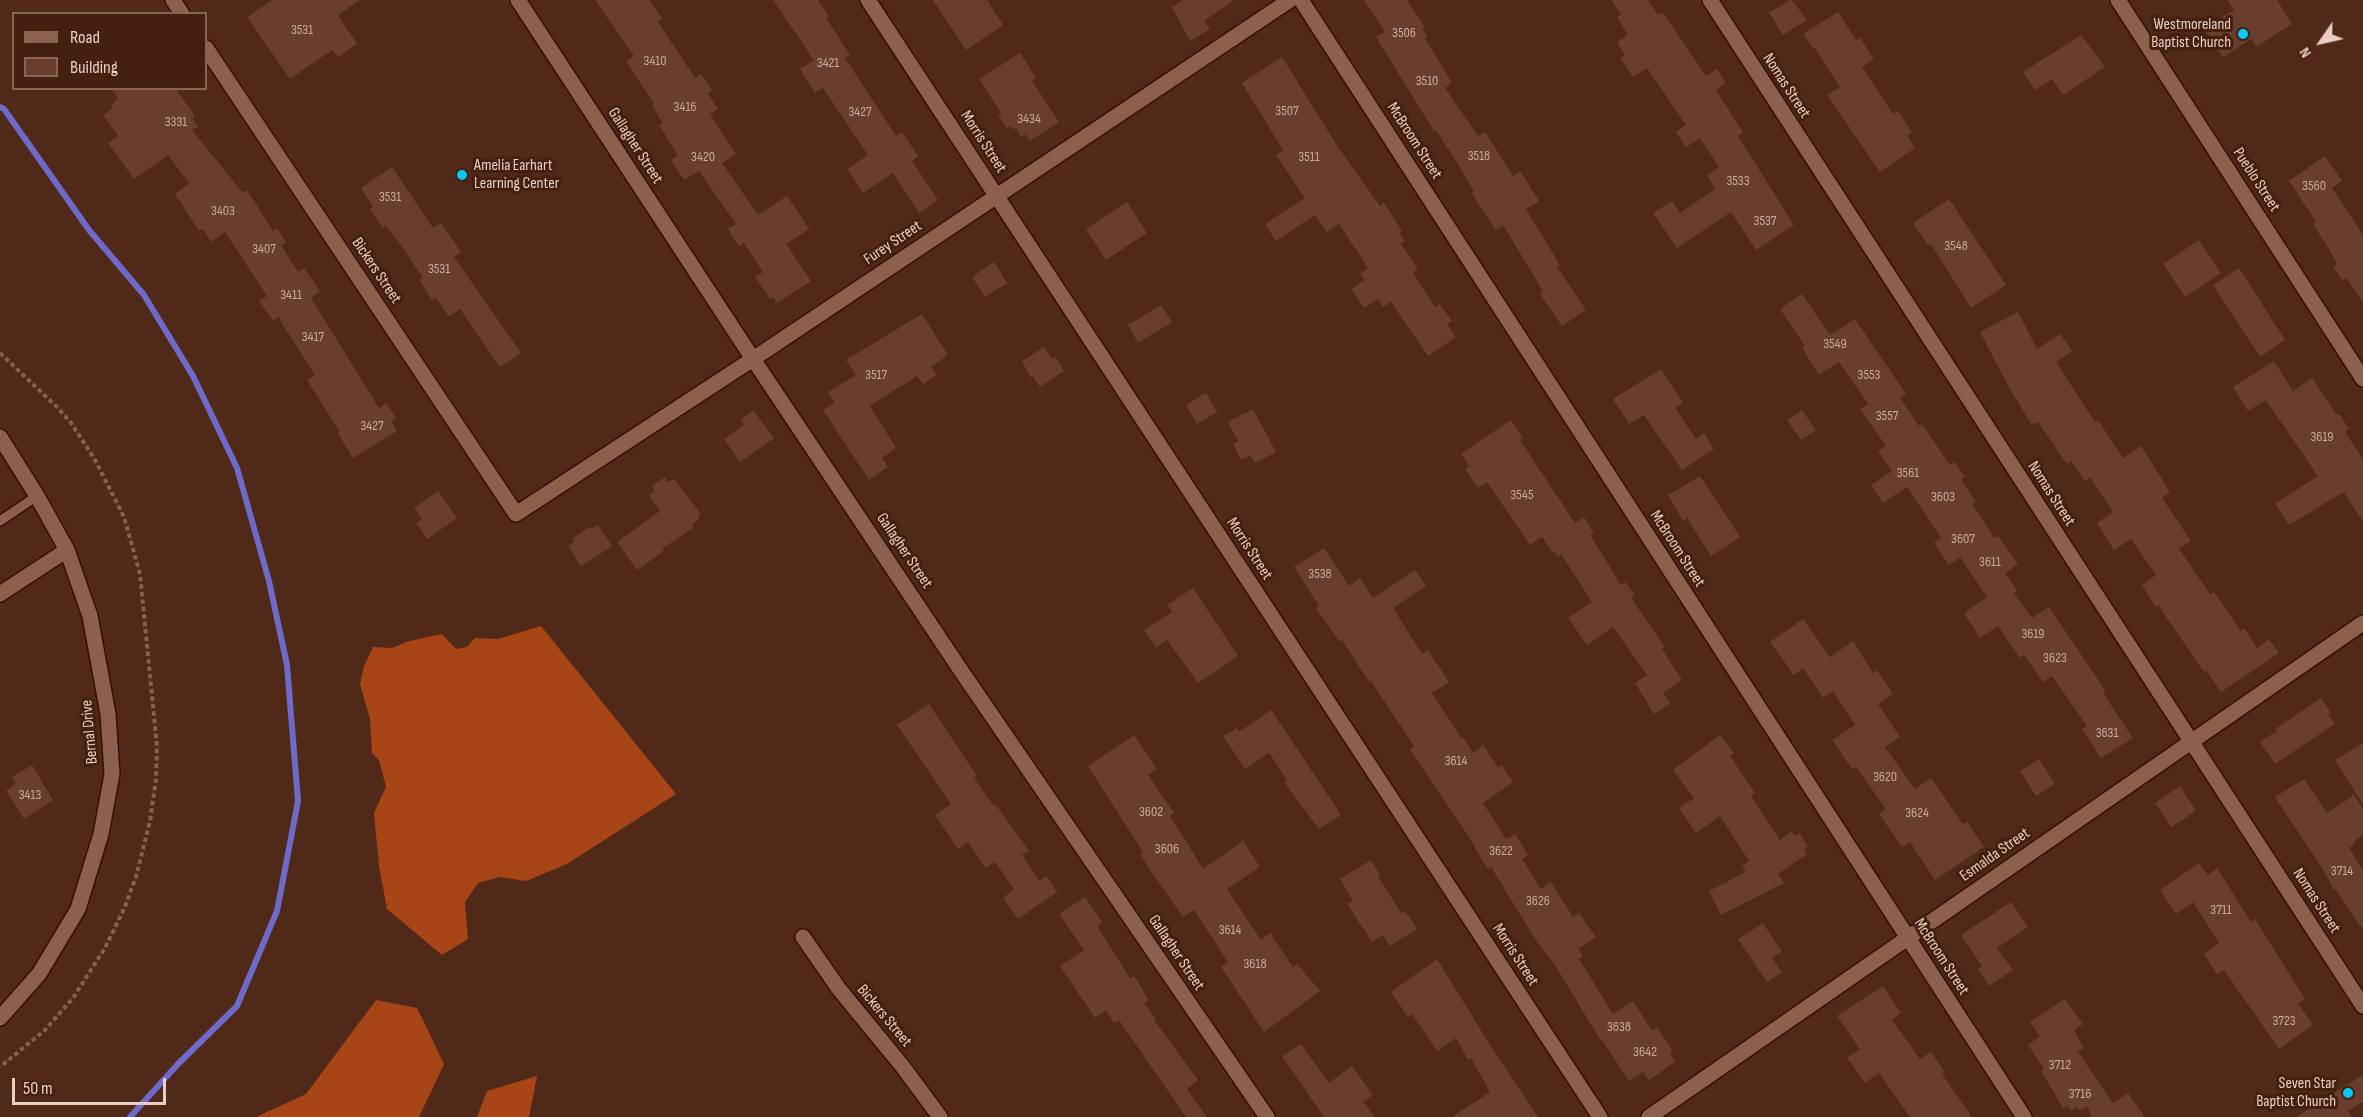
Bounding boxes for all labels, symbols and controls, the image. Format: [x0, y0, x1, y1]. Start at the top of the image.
legend [12, 12, 207, 90]
north arrow [2291, 12, 2351, 72]
place label: Westmoreland Baptist Church [2151, 15, 2231, 53]
house number: 3531 [291, 22, 313, 38]
house number: 3506 [1392, 25, 1416, 41]
text: Road [70, 27, 100, 48]
marker: Westmoreland Baptist Church [2236, 27, 2250, 41]
text: N [2295, 43, 2316, 61]
street label: Nomas Street [1758, 50, 1814, 122]
house number: 3410 [644, 53, 666, 69]
house number: 3421 [817, 55, 839, 71]
text: Building [70, 57, 118, 78]
house number: 3510 [1416, 73, 1438, 89]
house number: 3416 [674, 99, 696, 115]
street label: McBroom Street [1382, 99, 1446, 183]
house number: 3507 [1275, 103, 1299, 119]
street label: Gallagher Street [603, 104, 667, 188]
house number: 3427 [848, 104, 872, 120]
street label: Morris Street [956, 107, 1010, 177]
house number: 3434 [1017, 111, 1041, 127]
house number: 3331 [165, 114, 187, 130]
street label: Pueblo Street [2228, 144, 2284, 216]
house number: 3518 [1468, 148, 1490, 164]
house number: 3420 [691, 149, 715, 165]
house number: 3511 [1298, 149, 1320, 165]
place label: Amelia Earhart Learning Center [474, 156, 559, 194]
marker: Amelia Earhart Learning Center [455, 168, 469, 182]
house number: 3533 [1726, 173, 1750, 189]
house number: 3560 [2302, 178, 2326, 194]
house number: 3531 [379, 189, 401, 205]
house number: 3403 [211, 203, 235, 219]
house number: 3537 [1754, 213, 1776, 229]
street label: Furey Street [860, 217, 926, 269]
street label: Bickers Street [347, 234, 405, 308]
house number: 3548 [1944, 238, 1968, 254]
house number: 3407 [252, 241, 276, 257]
house number: 3531 [428, 261, 450, 277]
house number: 3411 [280, 287, 302, 303]
house number: 3417 [302, 329, 324, 345]
house number: 3549 [1823, 336, 1847, 352]
house number: 3517 [865, 367, 887, 383]
house number: 3553 [1858, 367, 1880, 383]
house number: 3557 [1876, 408, 1898, 424]
house number: 3427 [360, 418, 384, 434]
house number: 3619 [2310, 429, 2334, 445]
street label: Nomas Street [2023, 458, 2079, 530]
house number: 3561 [1897, 465, 1919, 481]
house number: 3545 [1510, 487, 1534, 503]
house number: 3603 [1931, 489, 1955, 505]
street label: McBroom Street [1645, 507, 1709, 591]
street label: Gallagher Street [872, 510, 936, 592]
street label: Morris Street [1222, 514, 1276, 584]
house number: 3607 [1951, 531, 1975, 547]
house number: 3611 [1979, 554, 2001, 570]
house number: 3538 [1308, 566, 1332, 582]
house number: 3619 [2021, 626, 2045, 642]
house number: 3623 [2043, 650, 2067, 666]
street label: Bernal Drive [78, 699, 102, 765]
house number: 3631 [2096, 725, 2118, 741]
house number: 3614 [1445, 753, 1467, 769]
house number: 3620 [1873, 769, 1897, 785]
house number: 3413 [19, 787, 41, 803]
house number: 3602 [1139, 804, 1163, 820]
house number: 3624 [1905, 805, 1929, 821]
street label: Esmalda Street [1956, 824, 2034, 886]
house number: 3606 [1155, 841, 1179, 857]
house number: 3622 [1489, 843, 1513, 859]
house number: 3714 [2331, 863, 2353, 879]
street label: Nomas Street [2288, 865, 2344, 937]
house number: 3626 [1526, 893, 1550, 909]
house number: 3711 [2210, 902, 2232, 918]
street label: Gallagher Street [1144, 912, 1208, 994]
street label: McBroom Street [1909, 915, 1973, 999]
street label: Morris Street [1488, 920, 1542, 990]
house number: 3614 [1219, 922, 1241, 938]
house number: 3618 [1243, 956, 1267, 972]
street label: Bickers Street [852, 981, 916, 1051]
house number: 3723 [2272, 1013, 2296, 1029]
house number: 3638 [1607, 1019, 1631, 1035]
house number: 3642 [1633, 1044, 1657, 1060]
house number: 3712 [2049, 1057, 2071, 1073]
scale bar [15, 1066, 170, 1104]
place label: Seven Star Baptist Church [2256, 1074, 2336, 1112]
text: 50 m [23, 1078, 53, 1099]
house number: 3716 [2069, 1086, 2091, 1102]
marker: Seven Star Baptist Church [2341, 1086, 2355, 1100]

